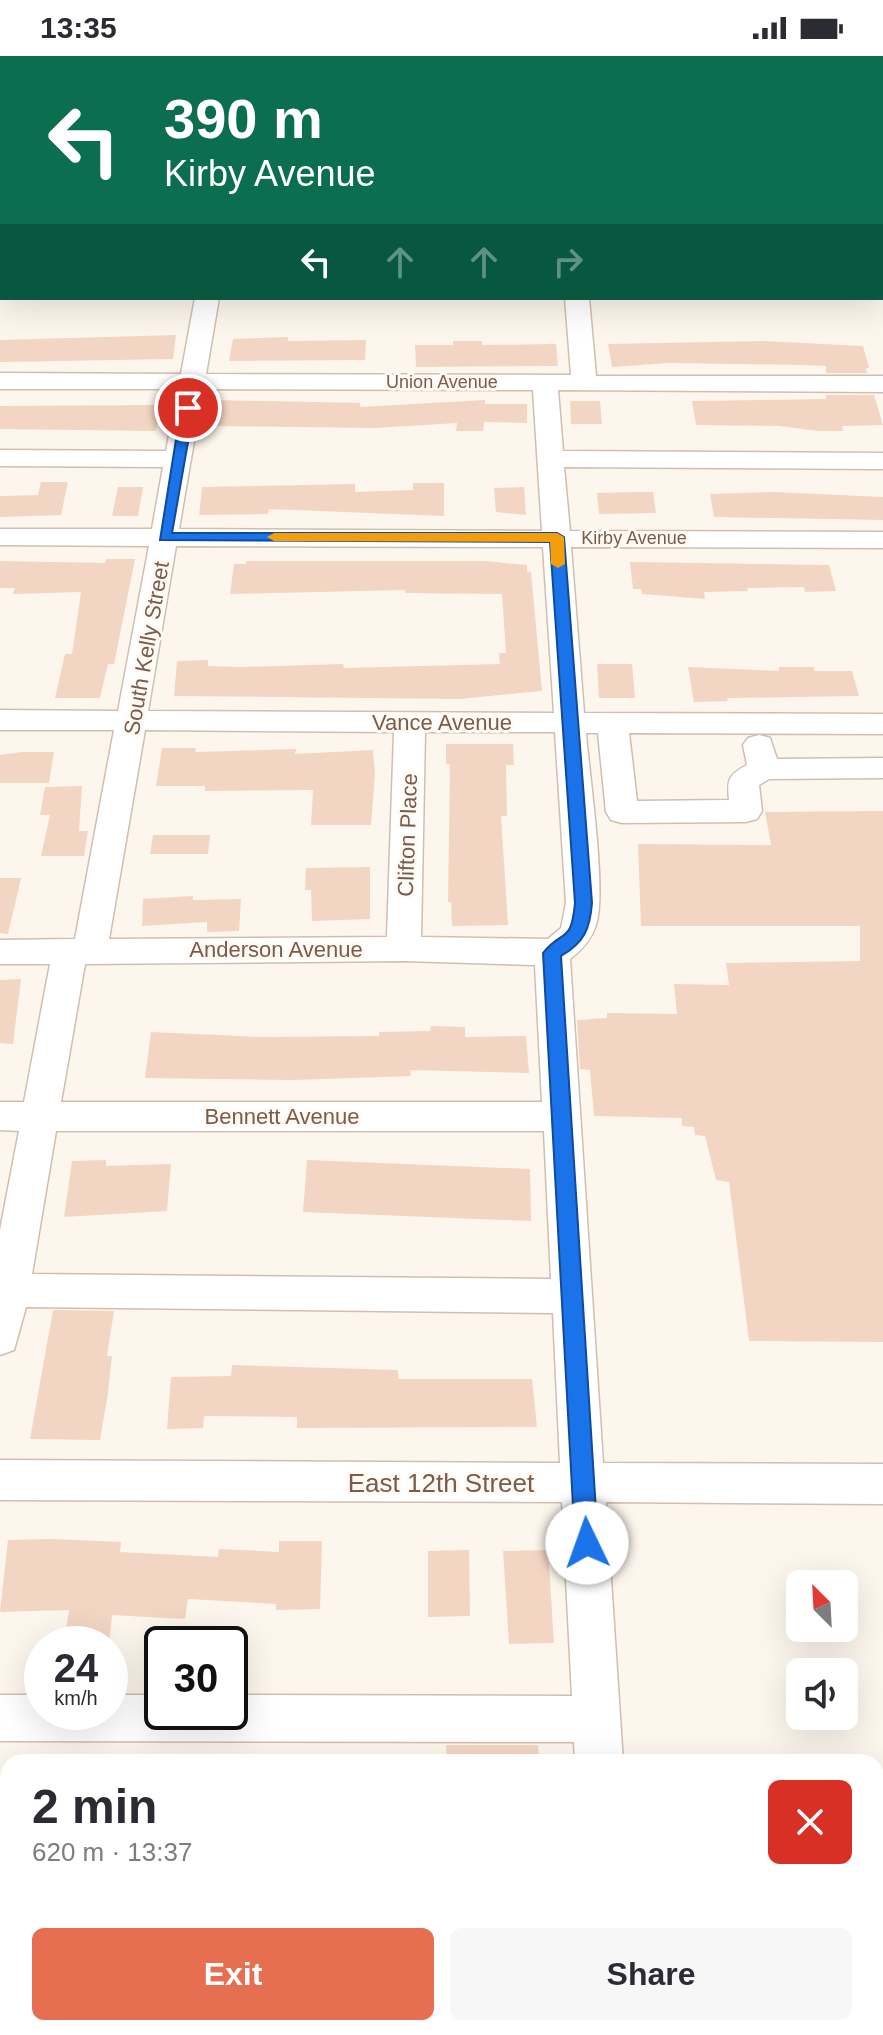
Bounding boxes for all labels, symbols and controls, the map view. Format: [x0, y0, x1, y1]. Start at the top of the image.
text: 13:35 [40, 11, 117, 44]
text: 390 m [164, 87, 323, 150]
icon: left [32, 88, 136, 192]
text: Kirby Avenue [164, 153, 375, 194]
icon: left [294, 240, 338, 284]
icon: ahead [378, 240, 422, 284]
icon: ahead [462, 240, 506, 284]
icon: right [546, 240, 590, 284]
street label: Union Avenue [386, 372, 498, 392]
pin [154, 374, 222, 442]
icon: arrive [166, 386, 210, 430]
street label: Kirby Avenue [581, 528, 687, 548]
street label: South Kelly Street [119, 559, 174, 737]
street label: Vance Avenue [372, 710, 512, 735]
street label: Clifton Place [393, 773, 422, 897]
street label: Anderson Avenue [189, 937, 363, 962]
street label: Bennett Avenue [205, 1104, 359, 1129]
street label: East 12th Street [348, 1468, 535, 1498]
position arrow [545, 1501, 629, 1585]
north arrow [786, 1570, 858, 1642]
map controls [786, 1570, 858, 1730]
speed limit sign: 30 [144, 1626, 248, 1730]
text: 24 [54, 1646, 98, 1690]
button: sound [786, 1658, 858, 1730]
text: km/h [54, 1687, 98, 1709]
text: 2 min [32, 1780, 157, 1833]
button: close [768, 1780, 852, 1864]
text: 620 m · 13:37 [32, 1837, 192, 1867]
button: Exit [32, 1928, 434, 2020]
button: Share [450, 1928, 852, 2020]

